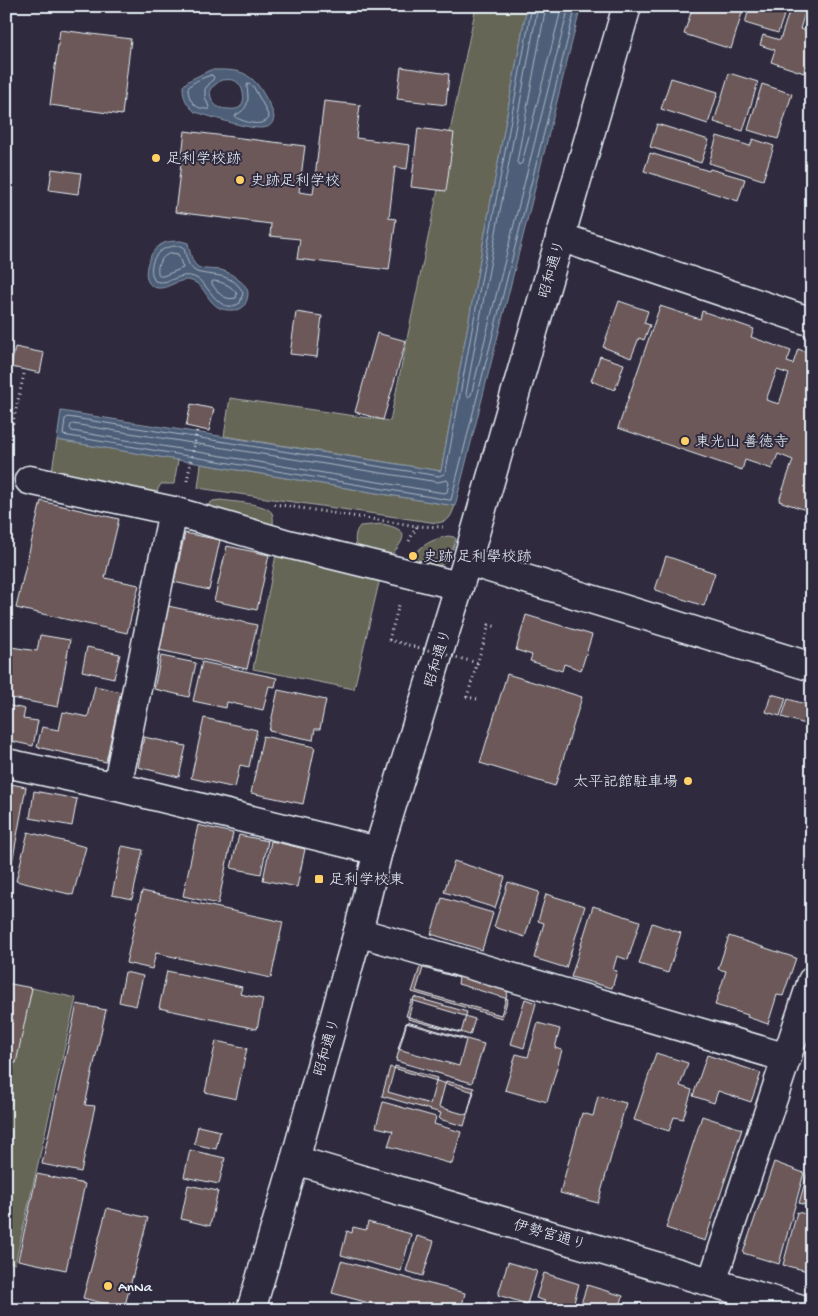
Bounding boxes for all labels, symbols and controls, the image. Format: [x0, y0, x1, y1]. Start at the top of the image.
place label: 足利学校跡 [166, 150, 241, 169]
marker: 足利学校跡 [150, 152, 162, 164]
place label: 史跡足利学校 [250, 172, 340, 191]
marker: 史跡足利学校 [234, 174, 246, 186]
street label: 昭和通り [536, 238, 570, 301]
place label: 東光山 善徳寺 [695, 433, 789, 452]
marker: 東光山 善徳寺 [679, 435, 691, 447]
place label: 史跡 足利學校跡 [423, 548, 532, 567]
marker: 史跡 足利學校跡 [407, 550, 419, 562]
street label: 昭和通り [422, 627, 456, 690]
place label: 太平記館駐車場 [573, 773, 678, 792]
marker: 太平記館駐車場 [682, 775, 694, 787]
place label: 足利学校東 [329, 871, 404, 890]
marker: 足利学校東 [313, 873, 325, 885]
street label: 昭和通り [311, 1016, 345, 1079]
street label: 伊勢宮通り [511, 1216, 588, 1255]
place label: AnNa [118, 1279, 153, 1297]
marker: AnNa [102, 1280, 114, 1292]

